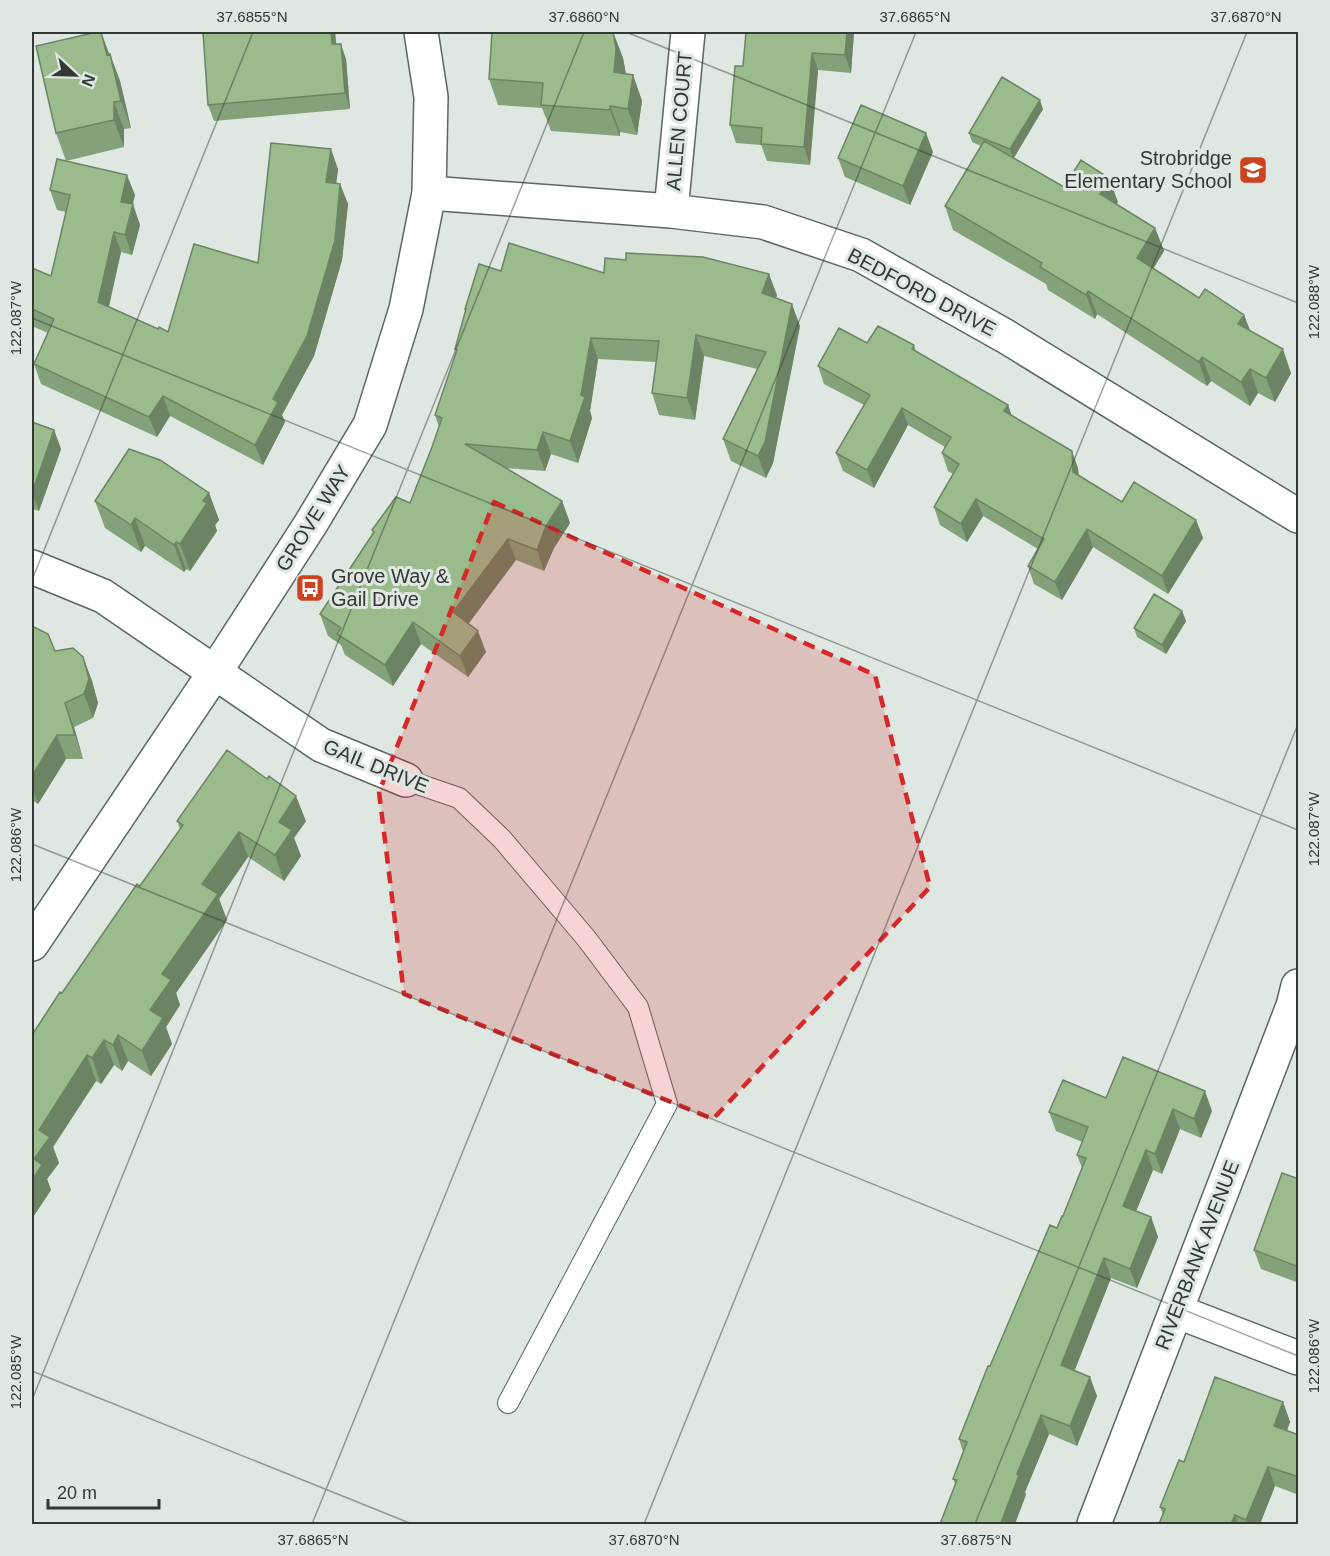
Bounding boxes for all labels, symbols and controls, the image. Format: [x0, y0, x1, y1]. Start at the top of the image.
text: 37.6855°N [216, 8, 288, 25]
text: 37.6860°N [548, 8, 620, 25]
text: 37.6865°N [879, 8, 951, 25]
text: 37.6870°N [1210, 8, 1282, 25]
north arrow [45, 45, 105, 105]
street label: ALLEN COURT [662, 50, 696, 192]
text: N [78, 72, 98, 89]
place label: Strobridge Elementary School [1064, 147, 1232, 192]
school or university icon: Strobridge Elementary School [1237, 154, 1269, 186]
street label: BEDFORD DRIVE [844, 244, 1000, 340]
text: 122.088°W [1305, 264, 1322, 339]
text: 122.087°W [7, 280, 24, 355]
street label: GROVE WAY [272, 461, 354, 575]
place label: Grove Way & Gail Drive [331, 565, 450, 610]
bus stop icon: Grove Way & Gail Drive [294, 572, 326, 604]
street label: GAIL DRIVE [320, 735, 432, 797]
text: 122.087°W [1305, 791, 1322, 866]
text: 122.086°W [7, 807, 24, 882]
street label: RIVERBANK AVENUE [1151, 1157, 1243, 1353]
text: 122.086°W [1305, 1318, 1322, 1393]
text: 122.085°W [7, 1334, 24, 1409]
scale bar [48, 1472, 159, 1510]
text: 20 m [57, 1483, 97, 1503]
text: 37.6865°N [277, 1531, 349, 1548]
text: 37.6870°N [608, 1531, 680, 1548]
text: 37.6875°N [940, 1531, 1012, 1548]

